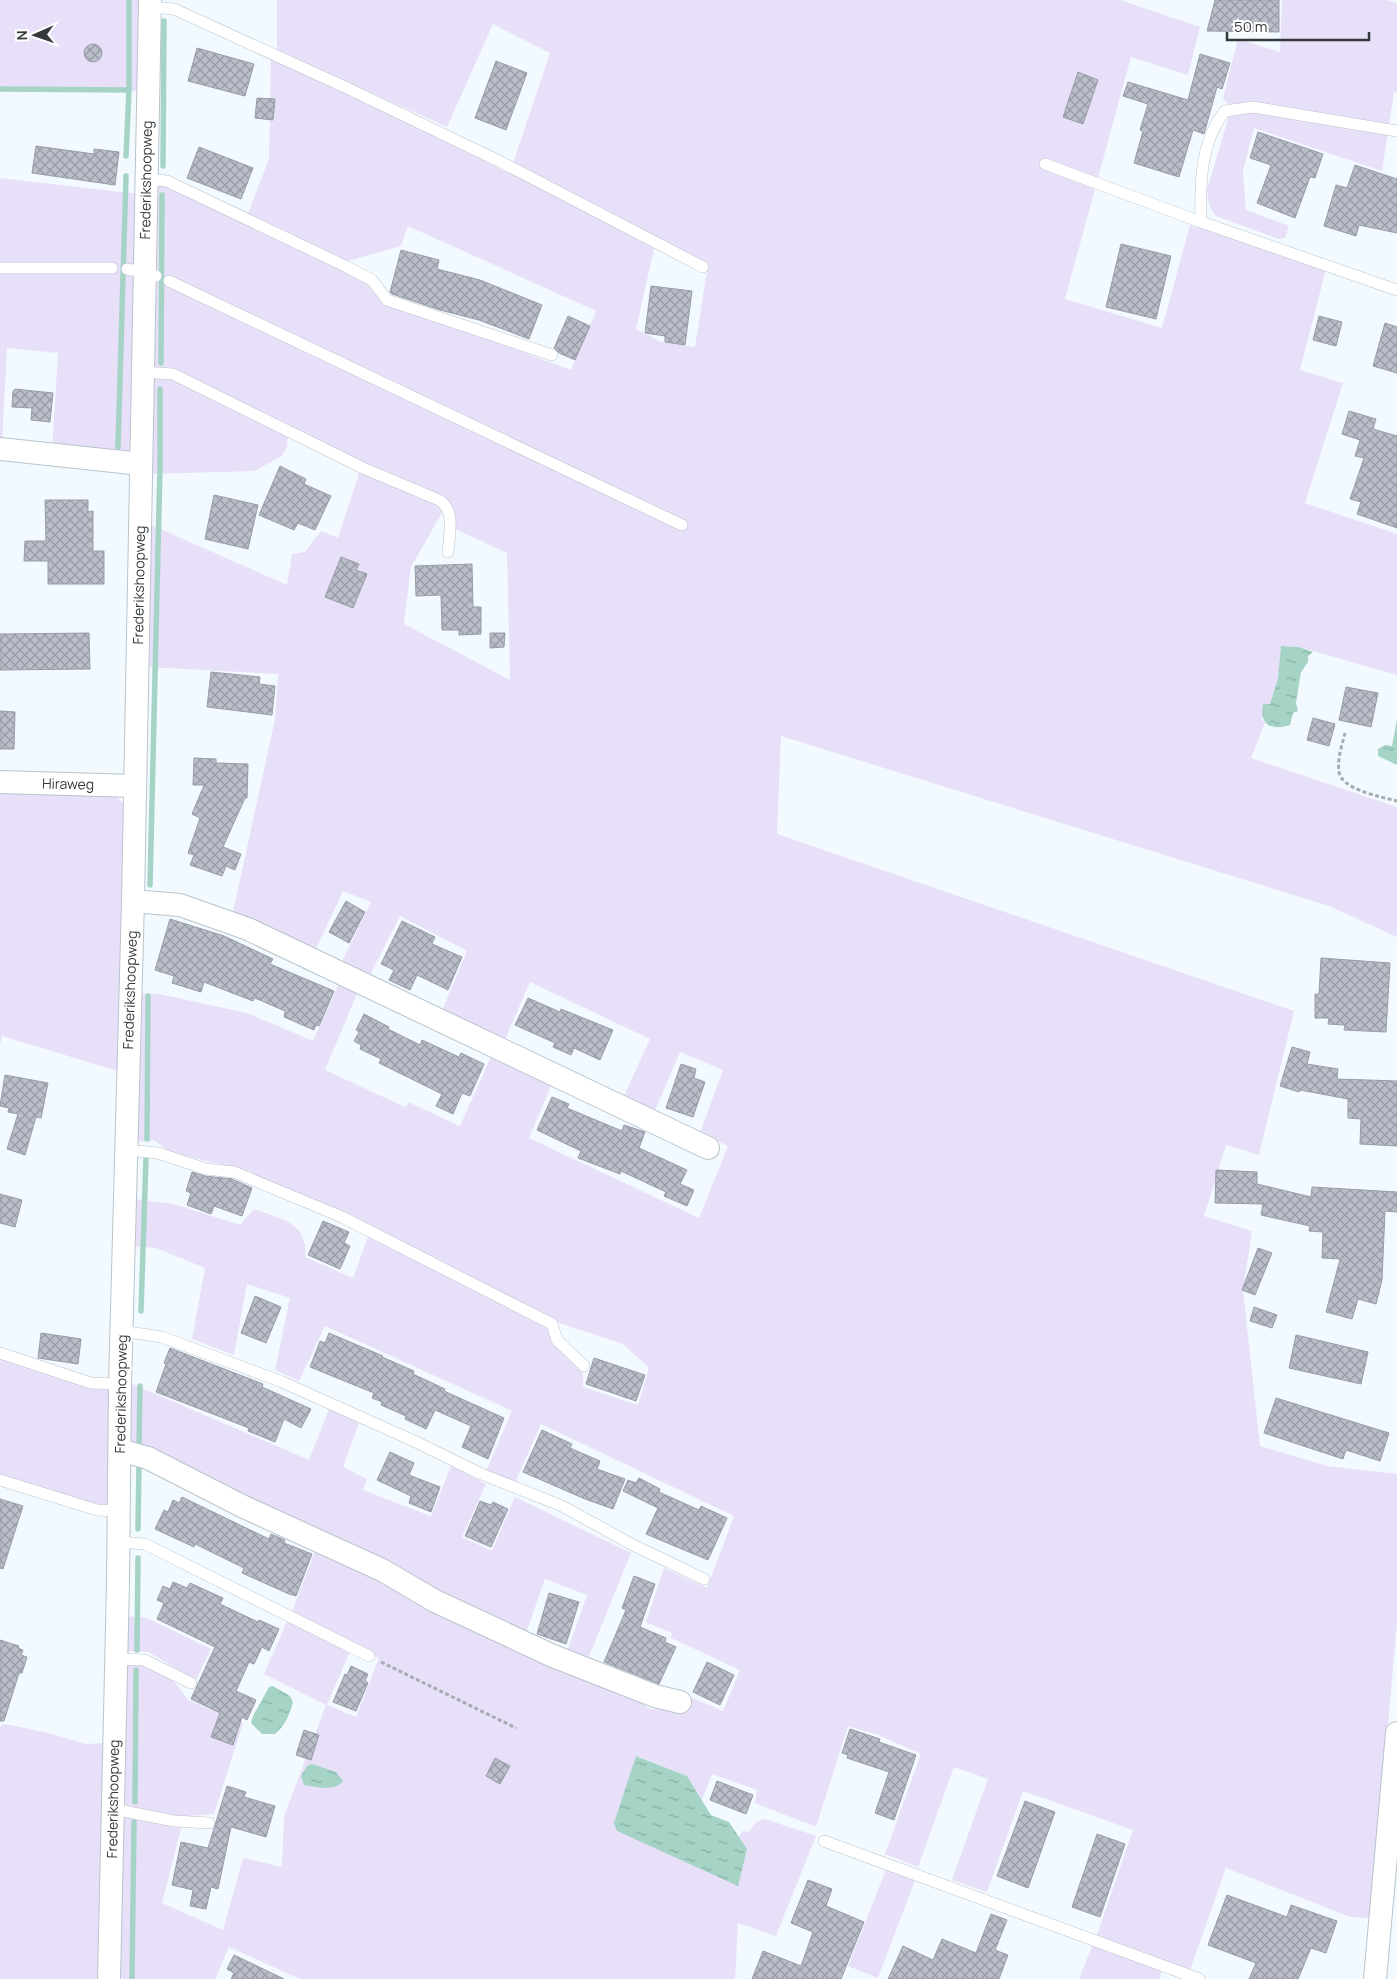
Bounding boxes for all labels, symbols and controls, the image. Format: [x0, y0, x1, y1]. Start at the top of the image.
north arrow [10, 10, 60, 60]
scale bar [1227, 10, 1370, 42]
text: 50 m [1234, 16, 1268, 37]
text: N [12, 30, 31, 41]
street label: Frederikshoopweg [135, 120, 156, 240]
street label: Frederikshoopweg [128, 525, 149, 645]
street label: Hiraweg [42, 774, 94, 793]
street label: Frederikshoopweg [118, 930, 141, 1050]
street label: Frederikshoopweg [110, 1334, 131, 1454]
street label: Frederikshoopweg [102, 1739, 123, 1859]

